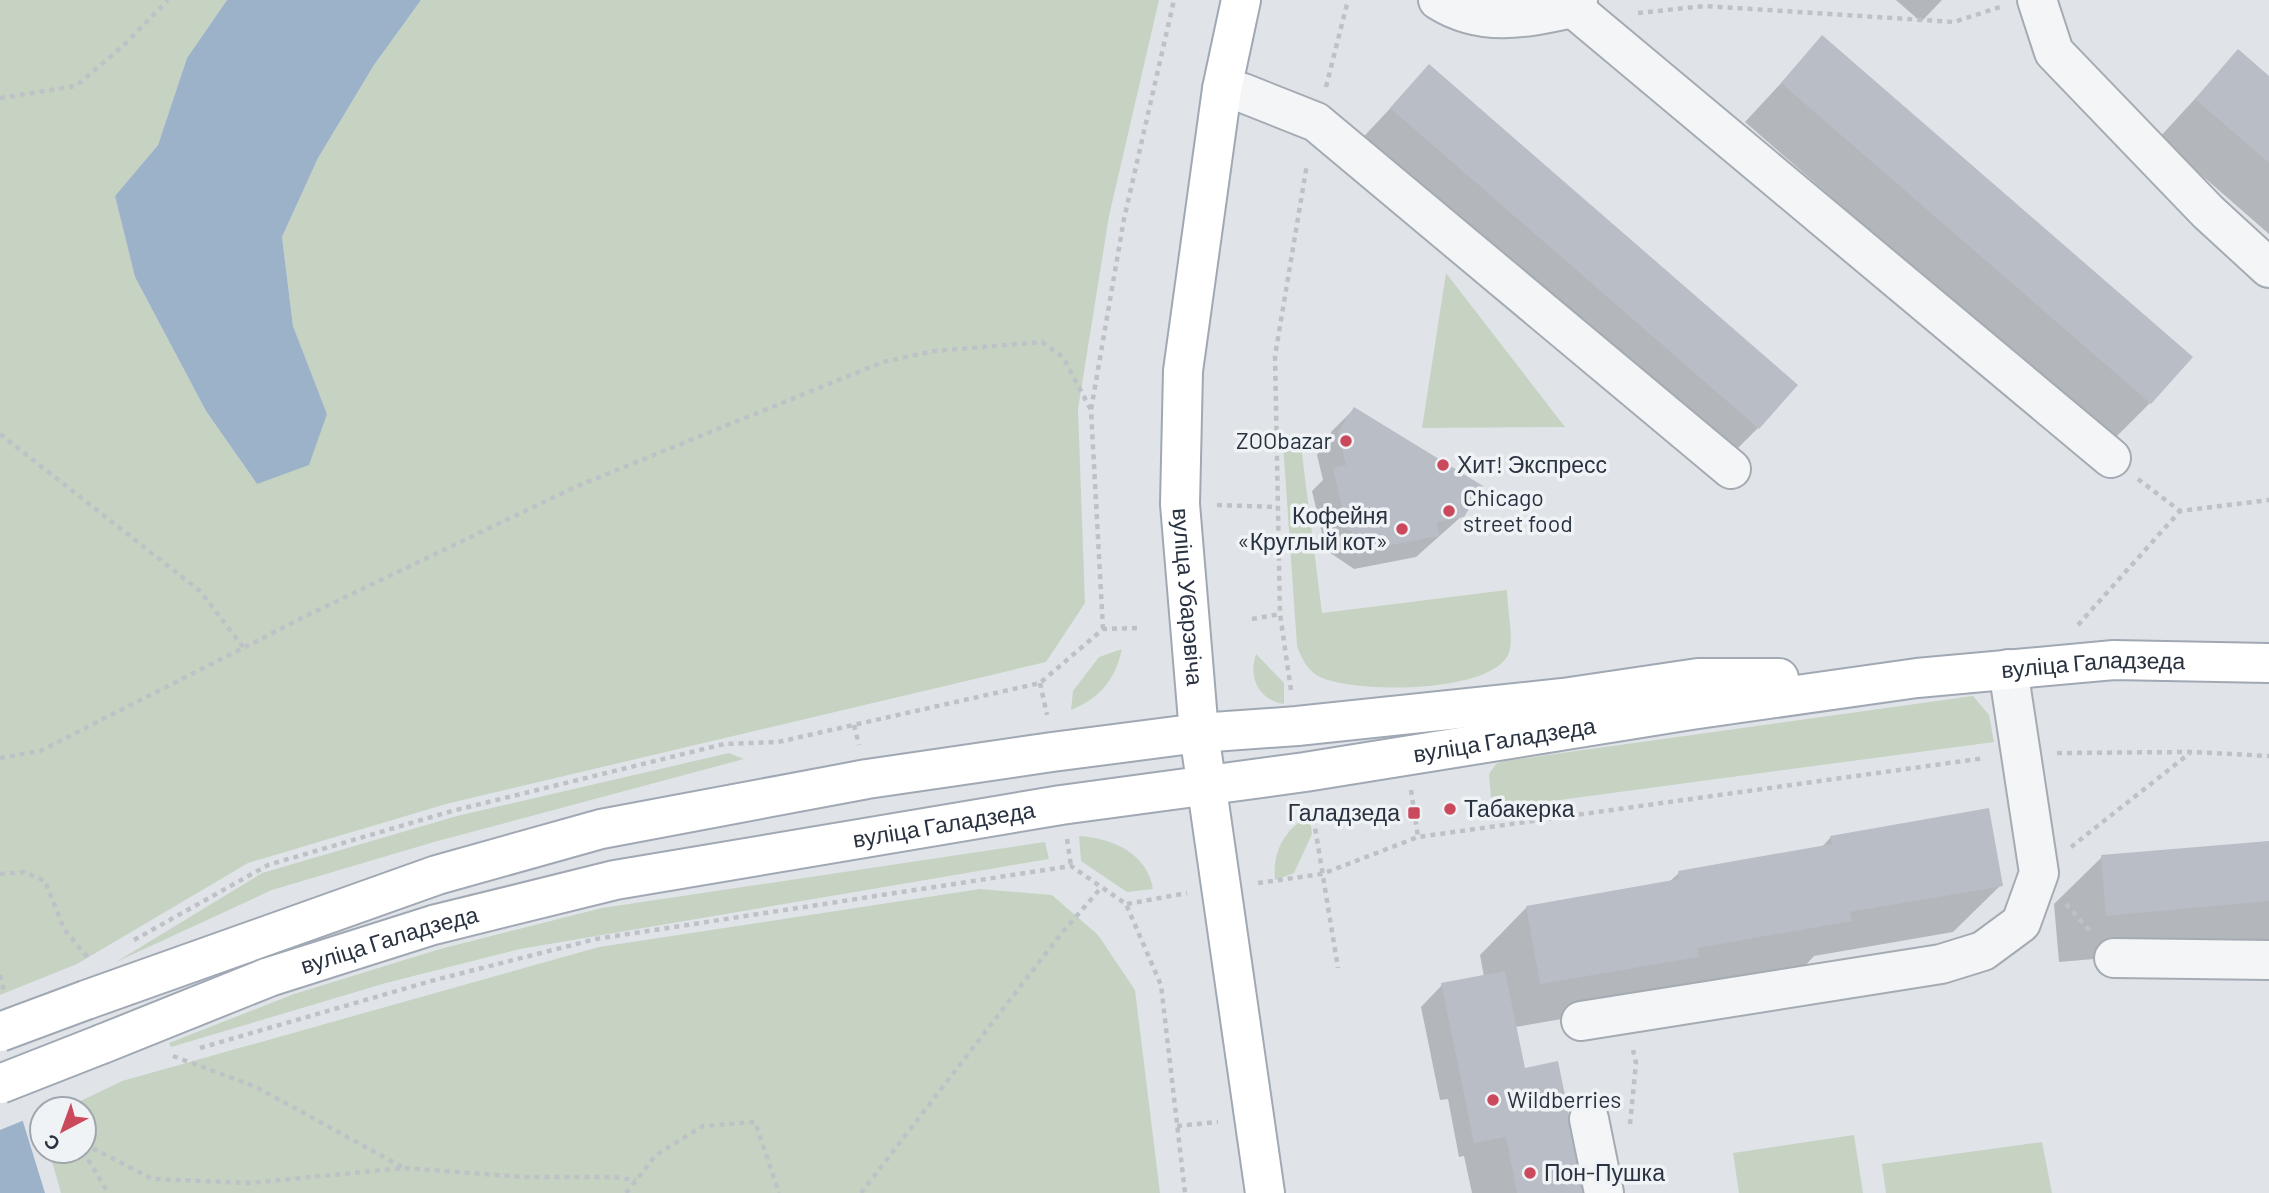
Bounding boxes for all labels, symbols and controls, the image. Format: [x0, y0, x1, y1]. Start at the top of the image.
place label: ZOObazar [1236, 426, 1333, 454]
marker: ZOObazar [1338, 433, 1354, 449]
place label: Хит! Экспресс [1457, 450, 1607, 478]
marker: Хит! Экспресс [1435, 457, 1451, 473]
place label: Chicago street food [1463, 483, 1573, 537]
place label: Кофейня «Круглый кот» [1237, 501, 1388, 555]
marker: Chicago street food [1441, 503, 1457, 519]
street label: вуліца Убарэвіча [1167, 507, 1210, 687]
marker: Кофейня «Круглый кот» [1394, 521, 1410, 537]
street label: вуліца Галадзеда [2000, 645, 2186, 683]
street label: вуліца Галадзеда [1411, 711, 1598, 767]
place label: Табакерка [1464, 794, 1575, 822]
street label: вуліца Галадзеда [851, 795, 1037, 853]
place label: Галадзеда [1288, 798, 1400, 826]
marker: Табакерка [1442, 801, 1458, 817]
marker: Галадзеда [1406, 805, 1422, 821]
street label: вуліца Галадзеда [297, 899, 481, 979]
place label: Wildberries [1507, 1085, 1621, 1113]
marker: Wildberries [1485, 1092, 1501, 1108]
north arrow [28, 1095, 98, 1165]
text: С [39, 1130, 64, 1156]
place label: Пон-Пушка [1544, 1158, 1665, 1186]
marker: Пон-Пушка [1522, 1165, 1538, 1181]

